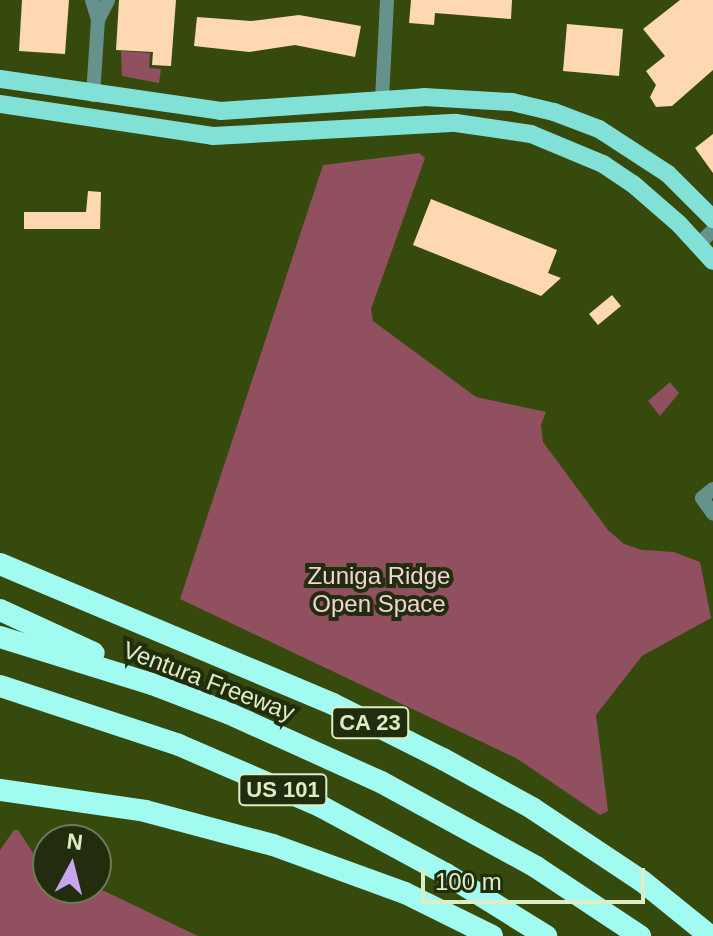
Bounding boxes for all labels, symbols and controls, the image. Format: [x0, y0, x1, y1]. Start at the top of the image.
park label: Zuniga Ridge Open Space [308, 562, 450, 618]
street label: Ventura Freeway [119, 635, 299, 727]
road number: CA 23 [330, 705, 410, 741]
road number: US 101 [237, 772, 329, 808]
north arrow [32, 824, 112, 904]
text: N [65, 828, 84, 855]
scale bar [425, 852, 649, 902]
text: 100 m [435, 868, 502, 895]

